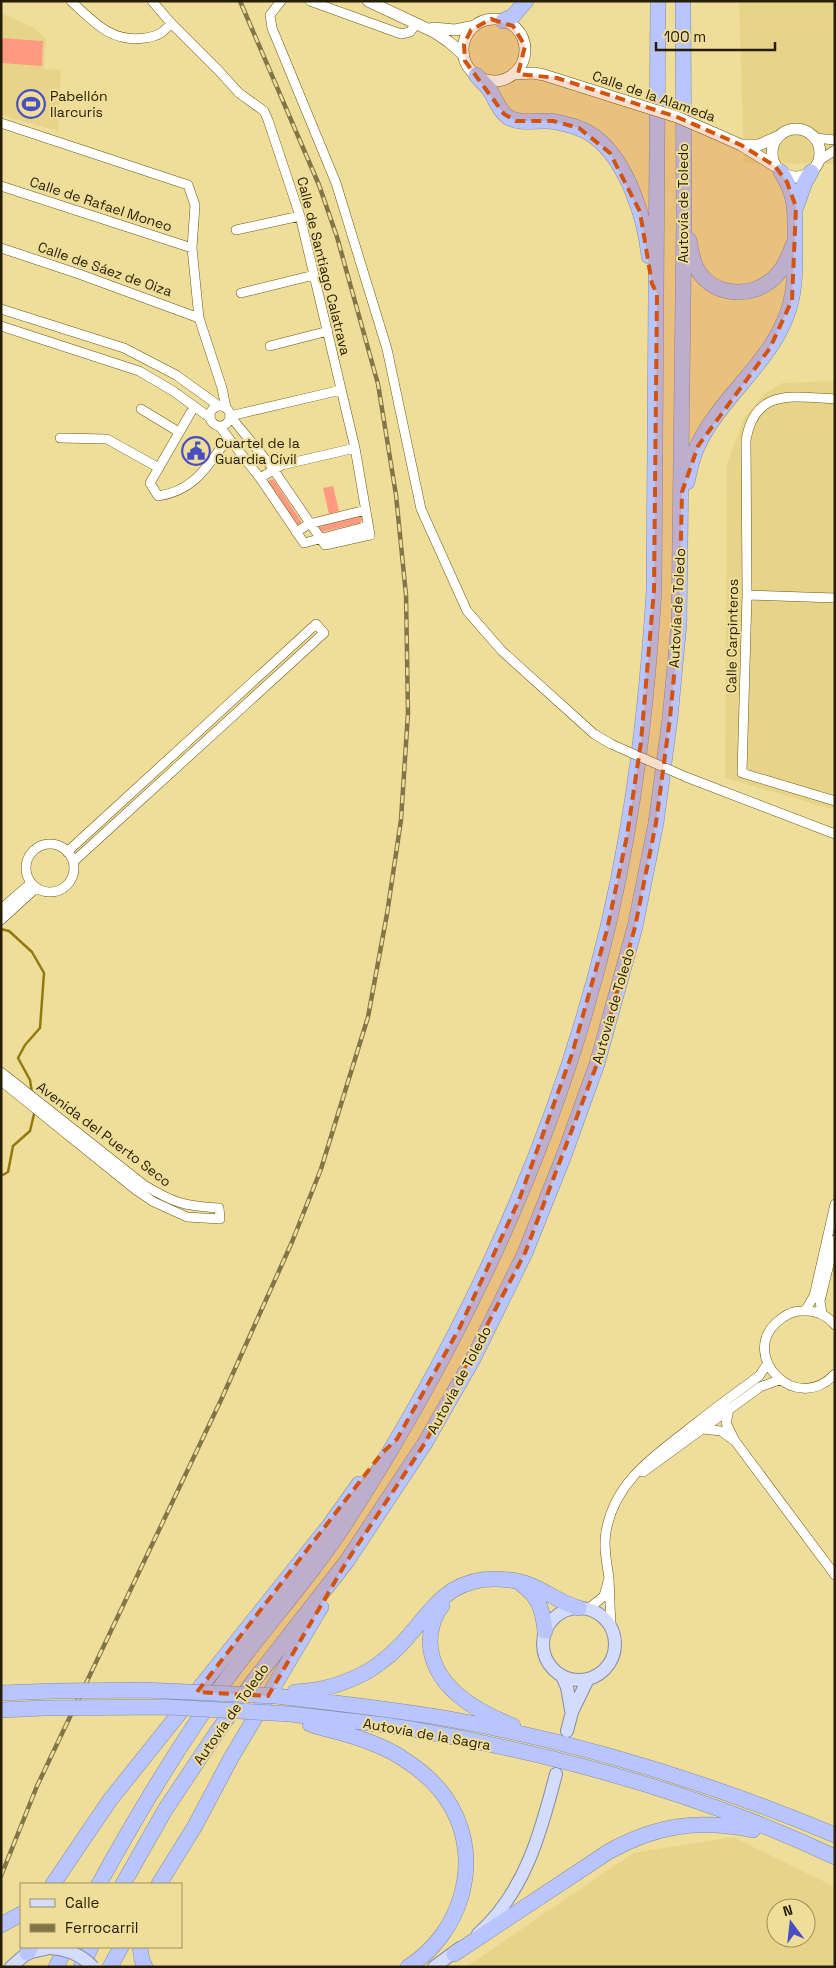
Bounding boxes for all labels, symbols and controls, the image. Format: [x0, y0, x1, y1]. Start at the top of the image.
scale bar [656, 20, 775, 52]
text: 100 m [664, 27, 706, 46]
street label: Calle de la Alameda [590, 66, 718, 126]
place label: Pabellón Ilarcuris [50, 87, 108, 121]
sports icon: Pabellón Ilarcuris [16, 89, 46, 119]
street label: Autovía de Toledo [674, 143, 692, 263]
street label: Calle de Rafael Moneo [28, 172, 174, 236]
street label: Calle de Santiago Calatrava [293, 175, 355, 357]
street label: Calle de Sáez de Oiza [35, 238, 175, 300]
place label: Cuartel de la Guardia Cívil [215, 434, 300, 468]
public building icon: Cuartel de la Guardia Cívil [181, 436, 211, 466]
street label: Autovía de Toledo [665, 548, 689, 668]
street label: Calle Carpinteros [722, 579, 742, 693]
street label: Autovía de Toledo [588, 946, 638, 1066]
street label: Avenida del Puerto Seco [33, 1077, 175, 1191]
street label: Autovía de Toledo [423, 1323, 495, 1437]
street label: Autovía de Toledo [189, 1660, 273, 1768]
street label: Autovía de la Sagra [362, 1714, 492, 1754]
legend [20, 1883, 182, 1948]
text: Calle [65, 1893, 100, 1912]
north arrow [766, 1898, 816, 1948]
text: N [781, 1901, 795, 1920]
text: Ferrocarril [65, 1918, 138, 1937]

